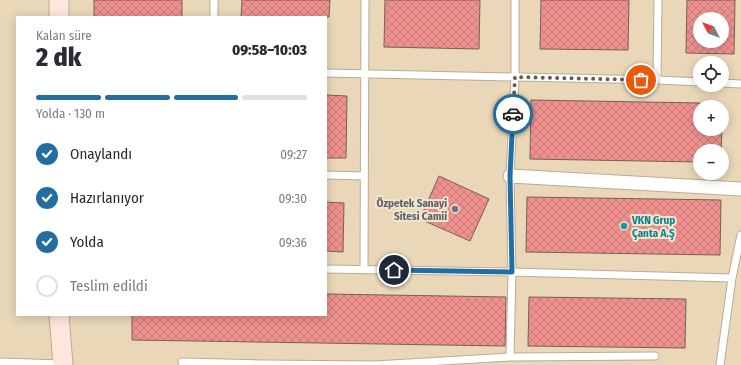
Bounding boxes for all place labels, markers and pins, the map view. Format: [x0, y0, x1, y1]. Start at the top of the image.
pin [624, 63, 658, 97]
place label: Özpetek Sanayi Sitesi Camii [377, 197, 447, 223]
marker: Özpetek Sanayi Sitesi Camii [450, 204, 460, 214]
place label: VKN Grup Çanta A.Ş [631, 214, 675, 240]
marker: VKN Grup Çanta A.Ş [619, 221, 629, 231]
pin [377, 253, 411, 287]

